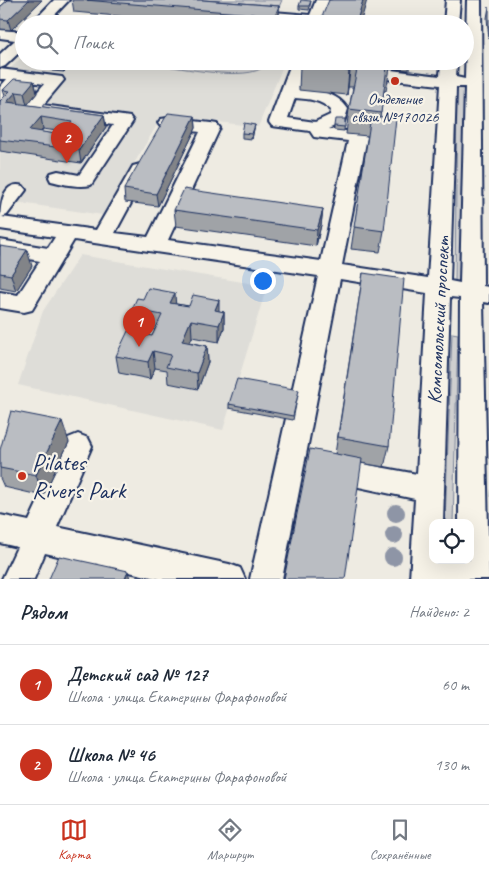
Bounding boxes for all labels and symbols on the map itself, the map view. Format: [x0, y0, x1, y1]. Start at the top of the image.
marker: Отделение связи №170026 [389, 75, 401, 87]
place label: Отделение связи №170026 [351, 89, 440, 127]
pin: 2 [51, 122, 83, 163]
street label: Комсомольский проспект [422, 235, 455, 405]
your location [250, 268, 276, 294]
pin: 1 [123, 306, 155, 347]
place label: Pilates Rivers Park [32, 447, 128, 505]
marker: Pilates Rivers Park [16, 470, 28, 482]

